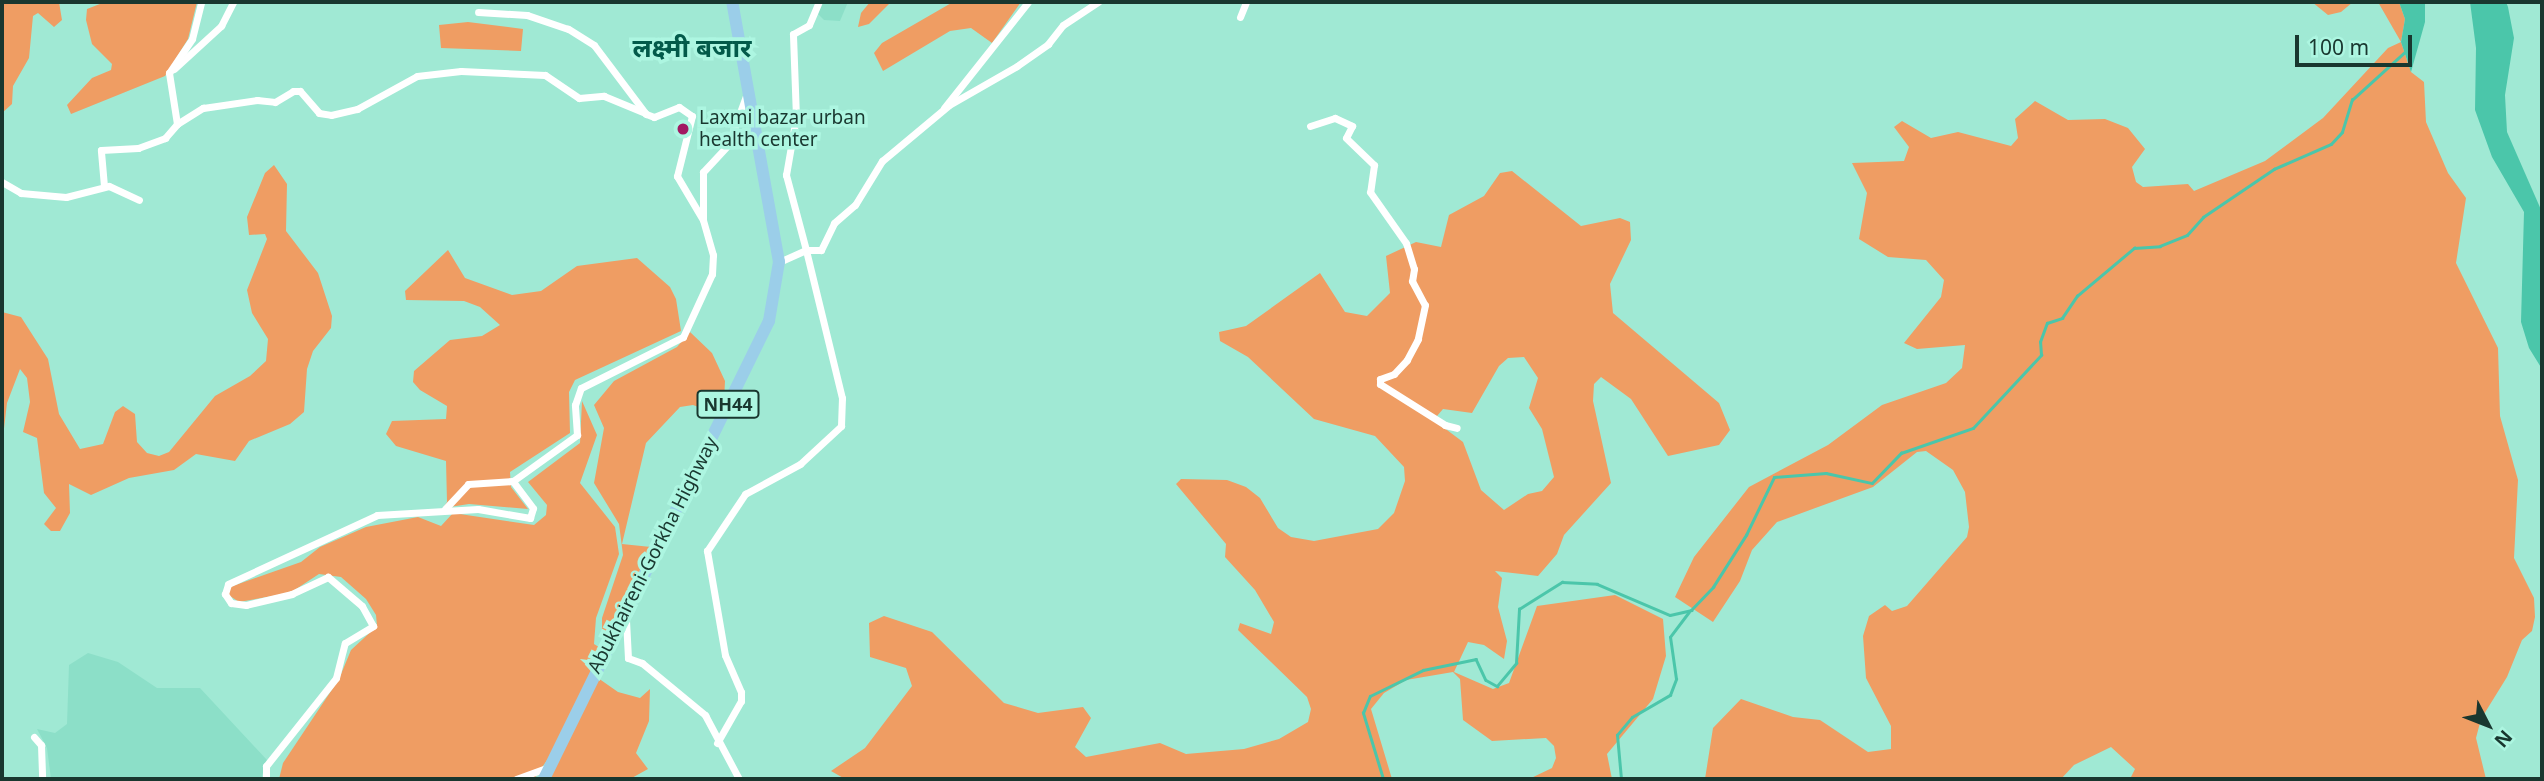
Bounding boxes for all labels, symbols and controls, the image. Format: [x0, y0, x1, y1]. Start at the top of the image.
scale bar [2299, 21, 2416, 65]
district label: लक्ष्मी बजार [632, 32, 752, 64]
text: 100 m [2308, 33, 2369, 61]
place label: Laxmi bazar urban health center [699, 107, 866, 151]
marker: Laxmi bazar urban health center [673, 119, 693, 139]
road number: NH44 [696, 390, 760, 418]
street label: Abukhaireni-Gorkha Highway [583, 433, 723, 677]
north arrow [2453, 690, 2523, 760]
text: N [2489, 725, 2518, 753]

